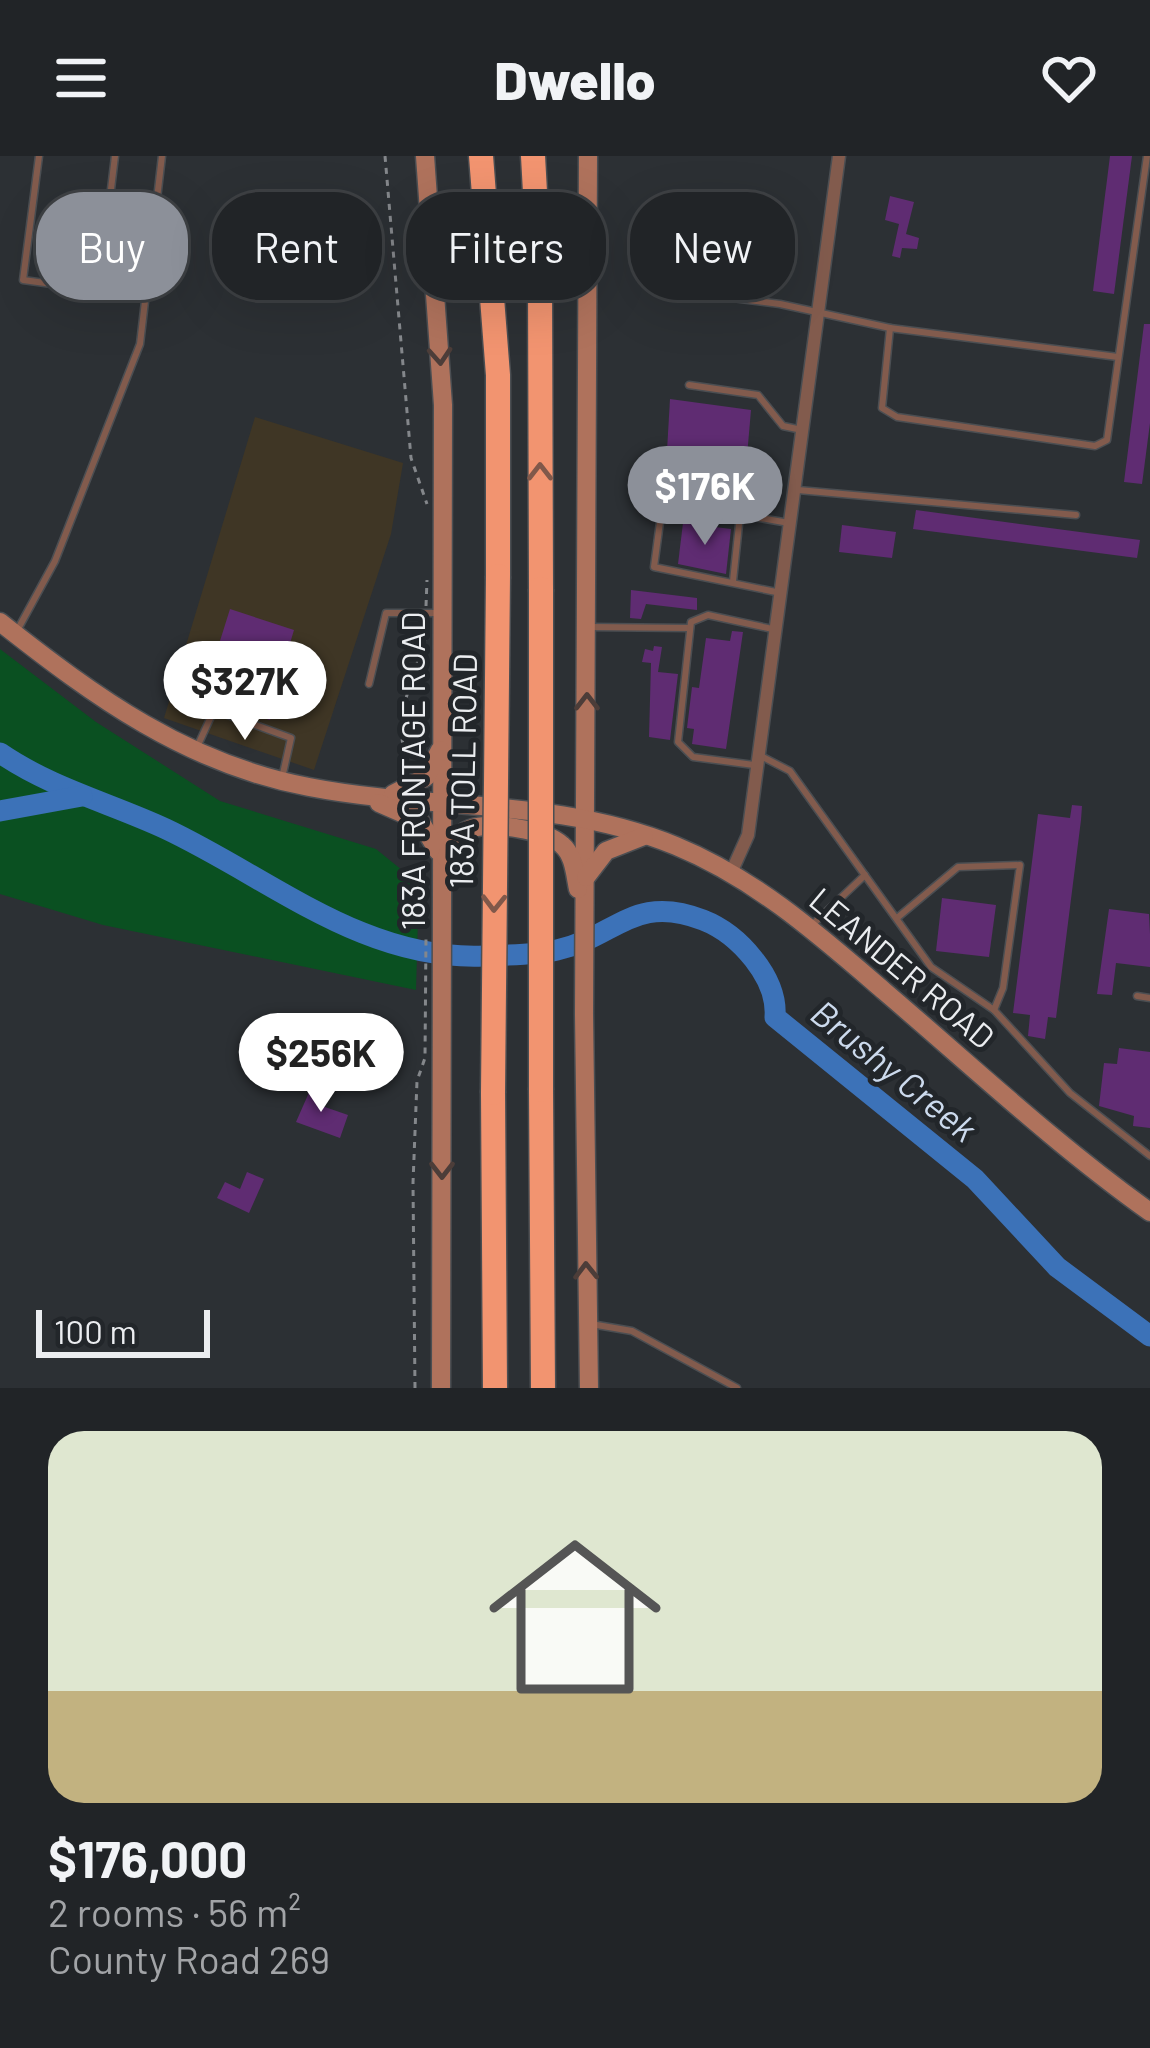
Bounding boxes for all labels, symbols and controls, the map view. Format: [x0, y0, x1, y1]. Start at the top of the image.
icon: menu [48, 45, 114, 111]
icon: heart [1036, 45, 1102, 111]
text: Dwello [494, 46, 656, 111]
chip: Buy [36, 192, 188, 300]
chip: Rent [212, 192, 382, 300]
chip: Filters [406, 192, 606, 300]
chip: New [630, 192, 795, 300]
one-way arrow [426, 347, 452, 366]
pin: $176K [621, 446, 789, 548]
text: $176K [655, 461, 755, 508]
one-way arrow [527, 462, 553, 480]
street label: 183A FRONTAGE ROAD [392, 612, 432, 930]
pin: $327K [161, 641, 329, 743]
street label: 183A TOLL ROAD [440, 653, 484, 889]
text: $327K [191, 656, 299, 703]
one-way arrow [574, 692, 600, 710]
street label: LEANDER ROAD [802, 878, 1003, 1056]
one-way arrow [482, 894, 508, 913]
water label: Brushy Creek [804, 990, 987, 1150]
pin: $256K [237, 1013, 405, 1115]
text: $256K [266, 1028, 376, 1075]
one-way arrow [429, 1162, 455, 1180]
one-way arrow [574, 1261, 600, 1280]
scale bar [36, 1304, 210, 1357]
text: 100 m [54, 1311, 137, 1351]
icon: home [467, 1509, 683, 1725]
text: $176,000 [48, 1827, 247, 1888]
text: 2 rooms · 56 m² [48, 1888, 301, 1935]
text: County Road 269 [48, 1935, 330, 1982]

